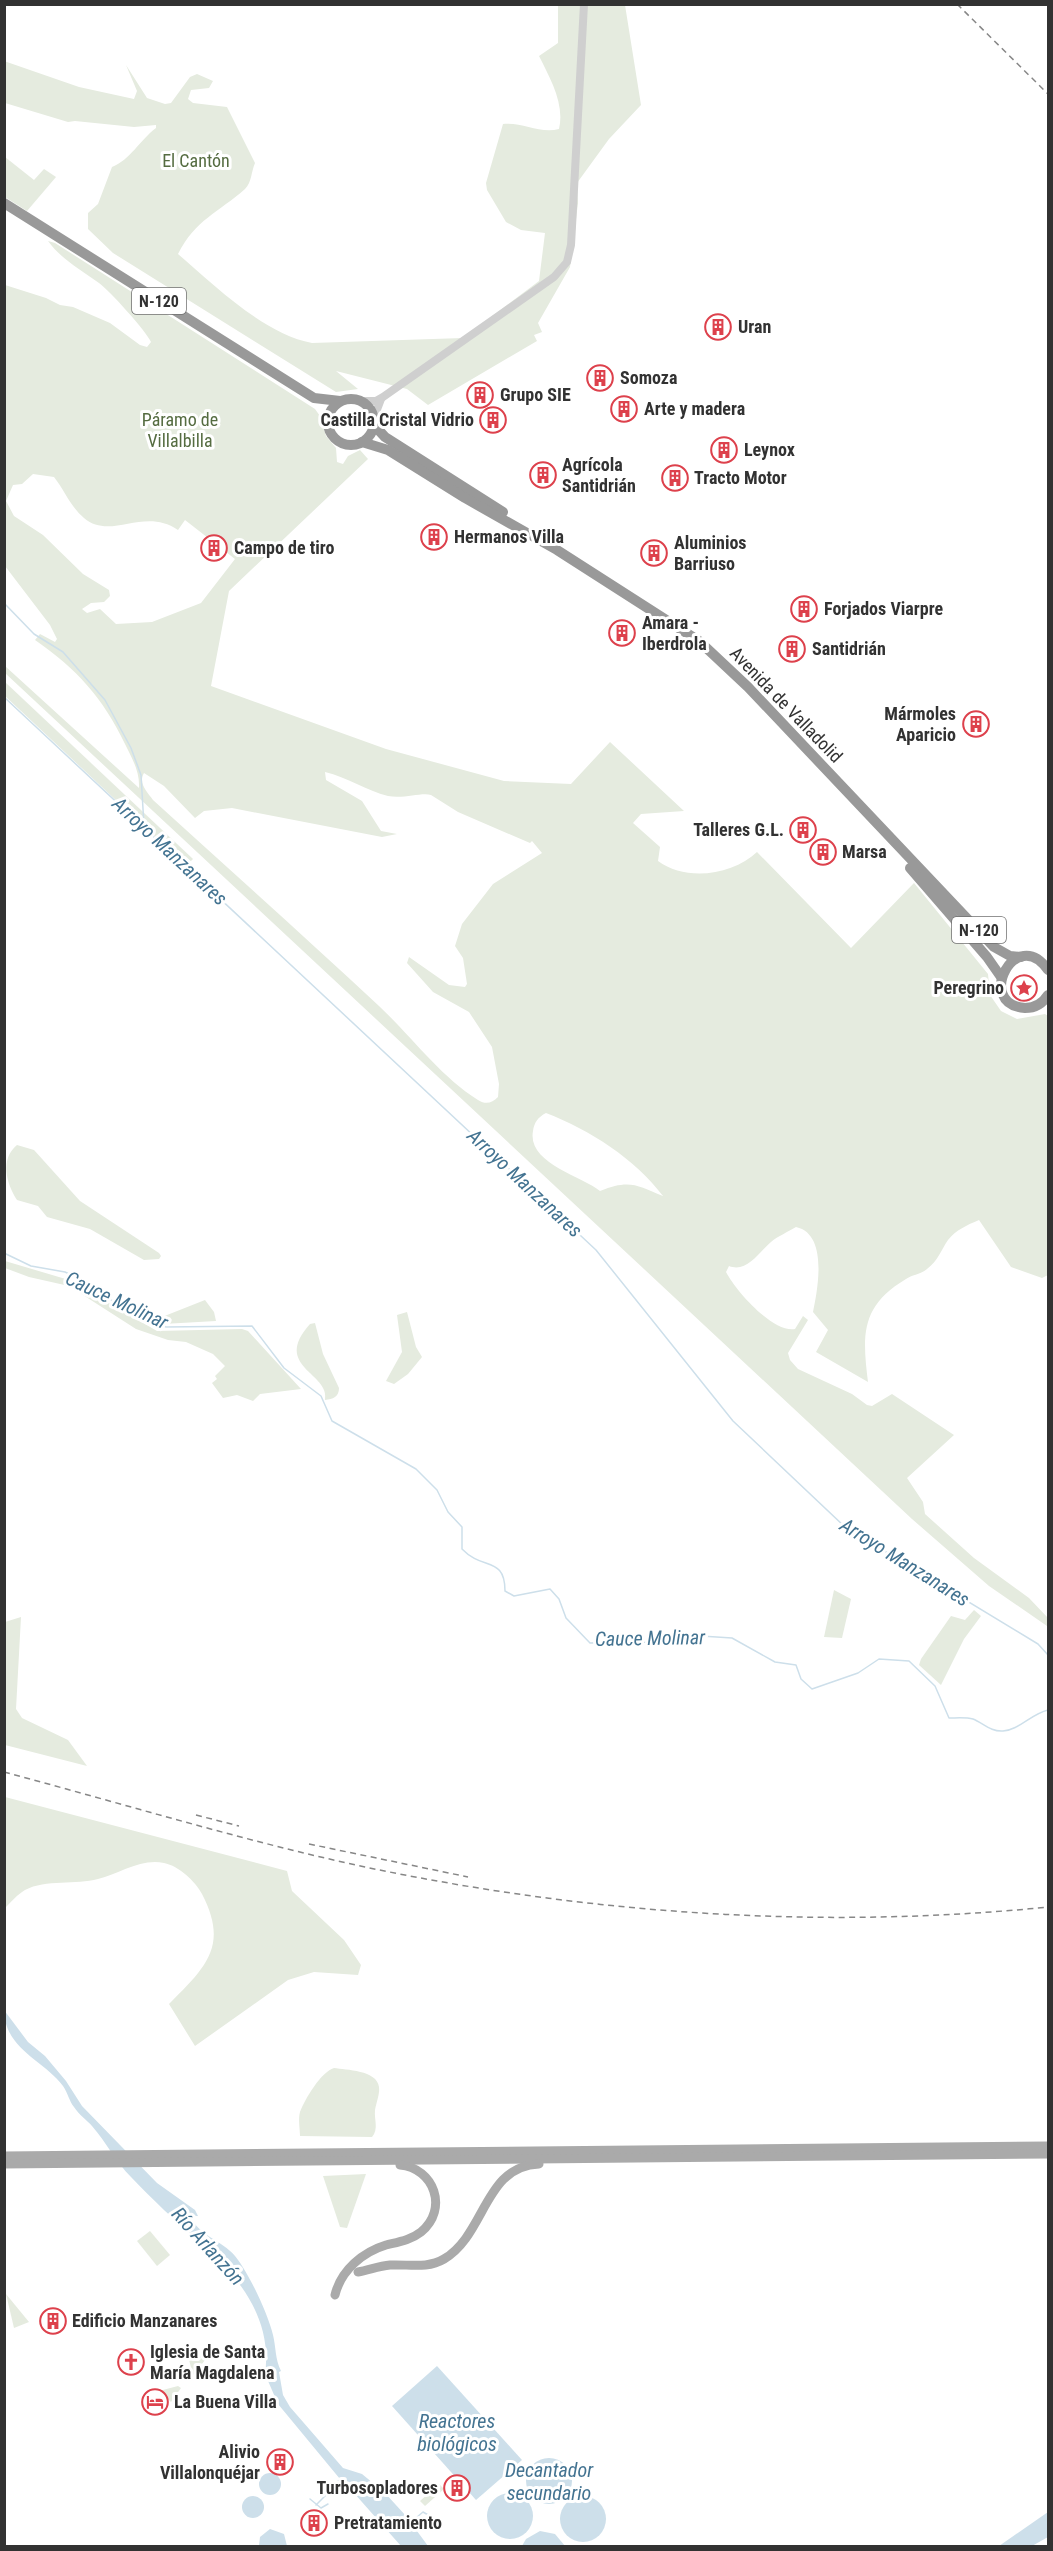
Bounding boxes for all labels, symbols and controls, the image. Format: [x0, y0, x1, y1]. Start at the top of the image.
park label: El Cantón [162, 150, 230, 171]
road number: N-120 [132, 288, 186, 314]
building icon: Uran [703, 312, 733, 342]
place label: Uran [738, 316, 771, 337]
building icon: Somoza [585, 363, 615, 393]
place label: Somoza [620, 367, 677, 388]
building icon: Grupo SIE [465, 380, 495, 410]
place label: Grupo SIE [500, 384, 571, 405]
building icon: Arte y madera [609, 394, 639, 424]
place label: Arte y madera [644, 398, 745, 419]
building icon: Castilla Cristal Vidrio [478, 405, 508, 435]
park label: Páramo de Villalbilla [142, 409, 218, 451]
place label: Castilla Cristal Vidrio [320, 409, 474, 430]
building icon: Leynox [709, 435, 739, 465]
place label: Leynox [744, 439, 795, 460]
place label: Agrícola Santidrián [562, 454, 636, 496]
building icon: Agrícola Santidrián [528, 460, 558, 490]
building icon: Tracto Motor [660, 463, 690, 493]
place label: Tracto Motor [694, 467, 787, 488]
building icon: Hermanos Villa [419, 522, 449, 552]
place label: Hermanos Villa [454, 526, 564, 547]
place label: Aluminios Barriuso [674, 532, 747, 574]
building icon: Campo de tiro [199, 533, 229, 563]
place label: Campo de tiro [234, 537, 334, 558]
building icon: Aluminios Barriuso [639, 538, 669, 568]
building icon: Forjados Viarpre [789, 594, 819, 624]
place label: Forjados Viarpre [824, 598, 943, 619]
place label: Amara - Iberdrola [642, 612, 707, 654]
building icon: Amara - Iberdrola [607, 618, 637, 648]
building icon: Santidrián [777, 634, 807, 664]
place label: Santidrián [812, 638, 886, 659]
street label: Avenida de Valladolid [726, 643, 847, 767]
place label: Mármoles Aparicio [884, 703, 956, 745]
building icon: Mármoles Aparicio [961, 709, 991, 739]
water label: Arroyo Manzanares [107, 791, 232, 910]
building icon: Talleres G.L. [788, 815, 818, 845]
place label: Talleres G.L. [693, 819, 784, 840]
building icon: Marsa [808, 837, 838, 867]
place label: Marsa [842, 841, 887, 862]
road number: N-120 [952, 917, 1006, 943]
place icon: Peregrino [1009, 973, 1039, 1003]
place label: Peregrino [933, 977, 1004, 998]
water label: Arroyo Manzanares [462, 1123, 587, 1242]
water label: Cauce Molinar [62, 1266, 173, 1335]
water label: Arroyo Manzanares [835, 1512, 974, 1612]
water label: Cauce Molinar [595, 1625, 706, 1651]
water label: Río Arlanzón [167, 2202, 249, 2290]
building icon: Edificio Manzanares [38, 2306, 68, 2336]
place label: Edificio Manzanares [72, 2310, 217, 2331]
place label: Iglesia de Santa María Magdalena [150, 2341, 275, 2383]
church icon: Iglesia de Santa María Magdalena [116, 2347, 146, 2377]
hotel icon: La Buena Villa [140, 2387, 170, 2417]
place label: La Buena Villa [174, 2391, 277, 2412]
water label: Reactores biológicos [417, 2409, 497, 2456]
place label: Alivio Villalonquéjar [160, 2441, 260, 2483]
building icon: Alivio Villalonquéjar [265, 2447, 295, 2477]
water label: Decantador secundario [505, 2458, 594, 2505]
building icon: Turbosopladores [442, 2473, 472, 2503]
place label: Turbosopladores [317, 2477, 438, 2498]
building icon: Pretratamiento [299, 2508, 329, 2538]
place label: Pretratamiento [334, 2512, 442, 2533]

